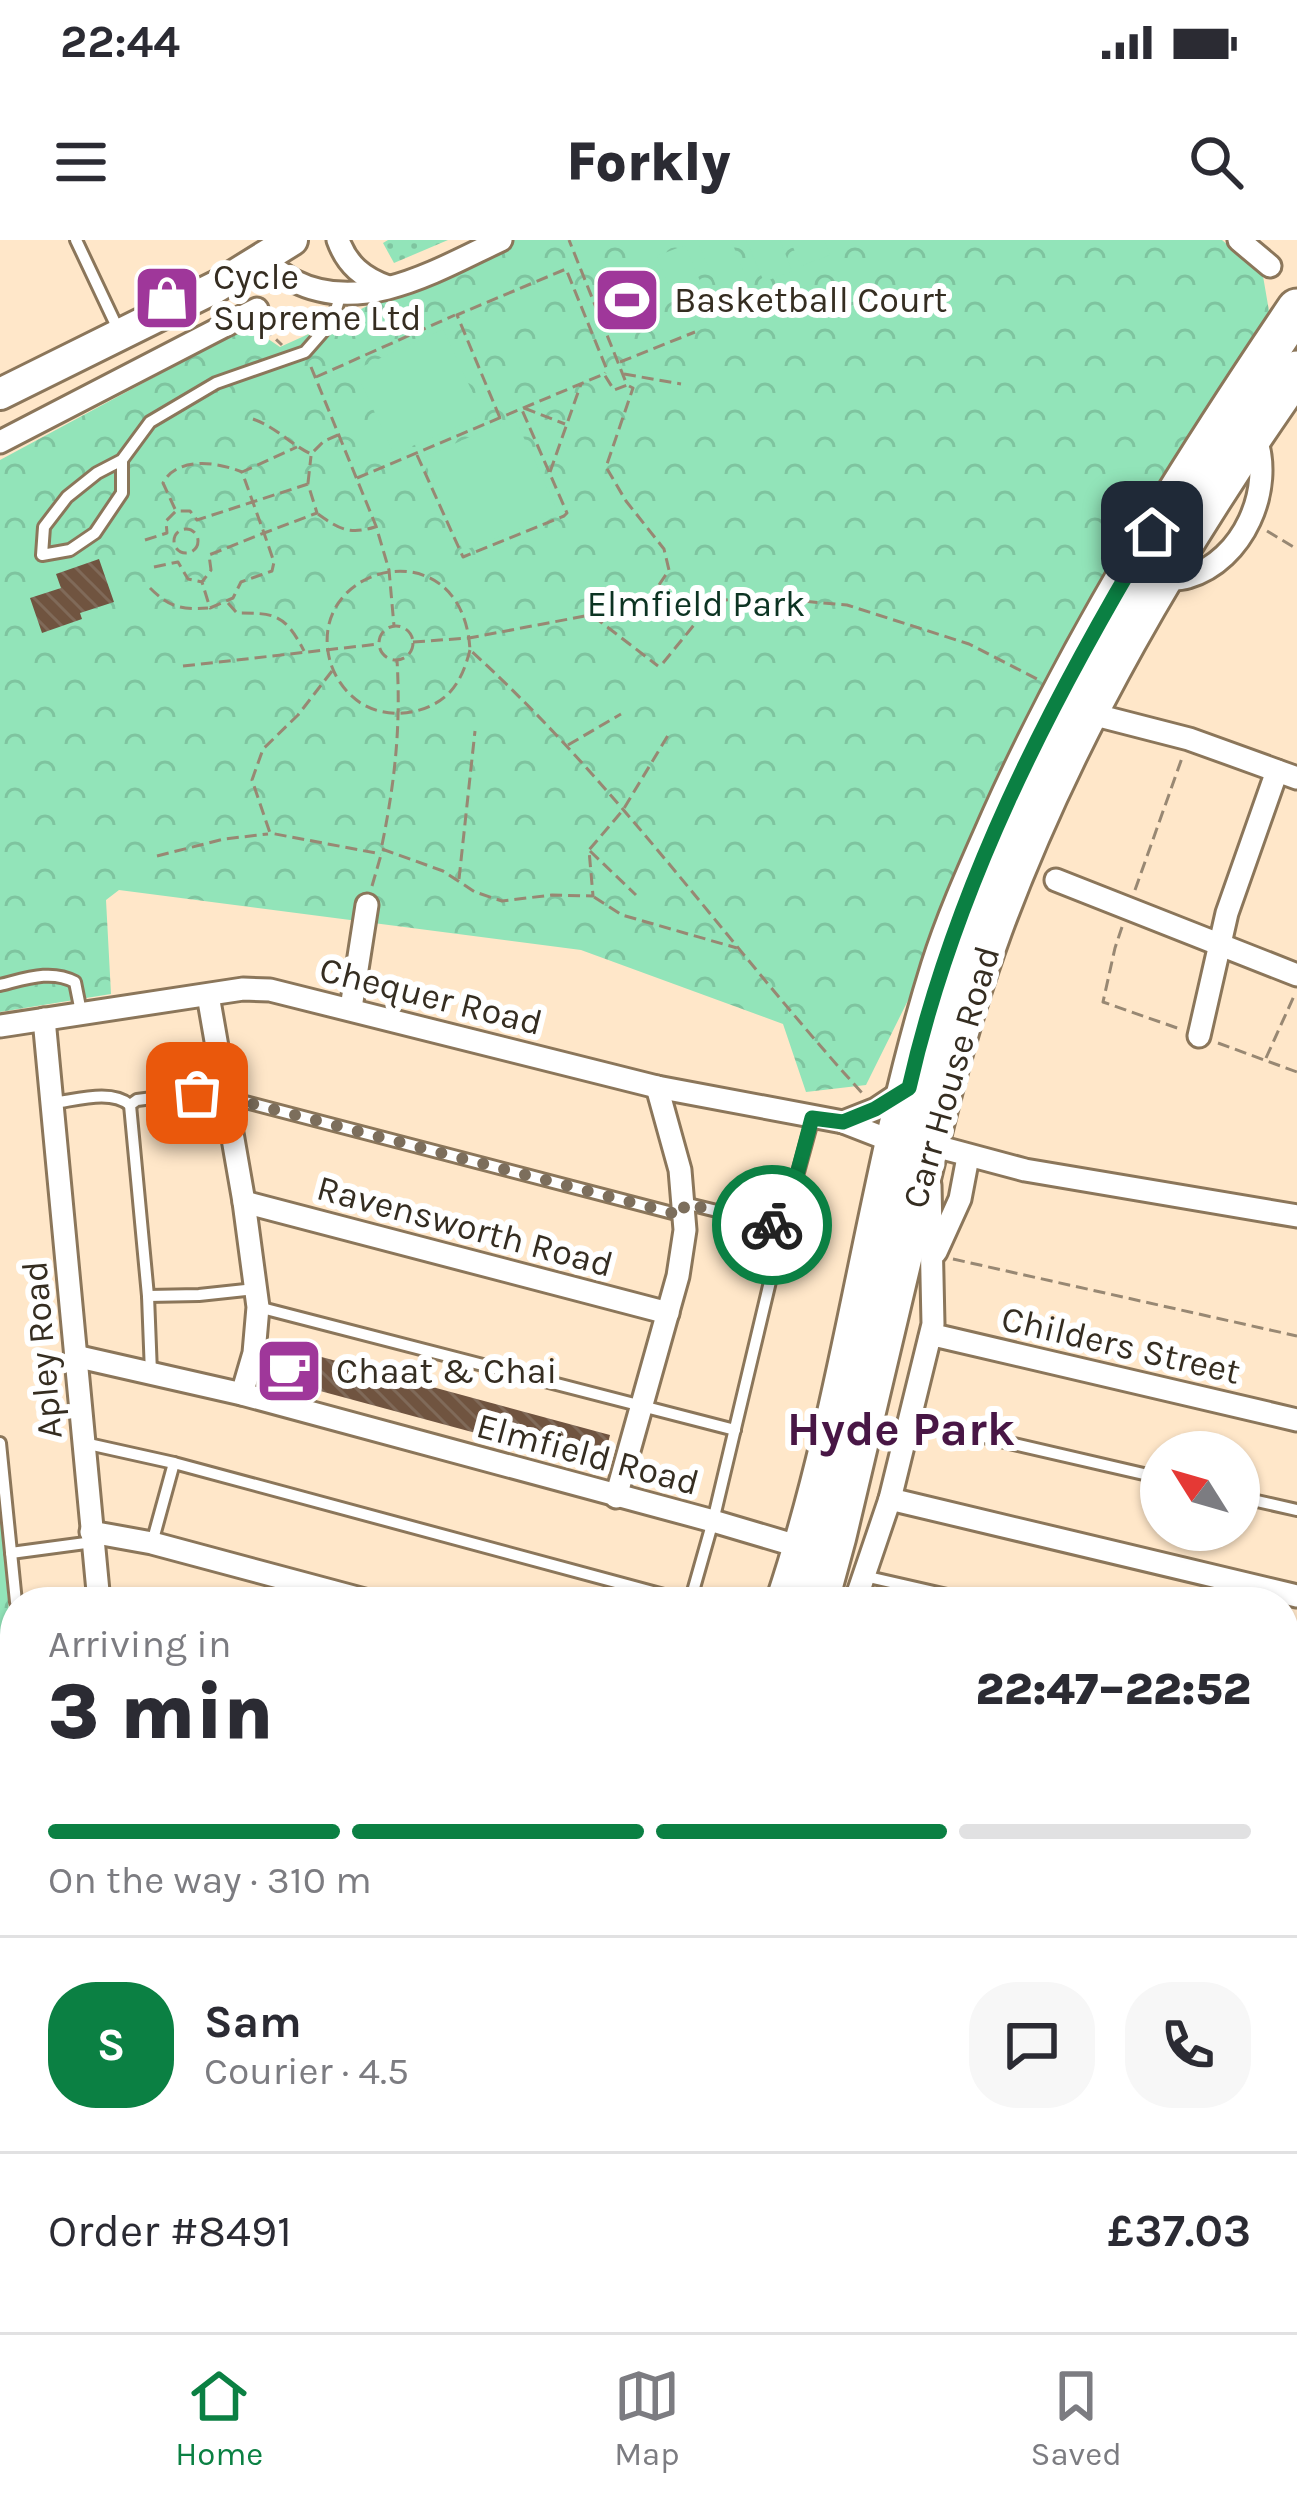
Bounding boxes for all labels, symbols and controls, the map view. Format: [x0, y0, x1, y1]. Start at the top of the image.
text: 22:44 [60, 16, 180, 68]
icon: menu [48, 129, 114, 195]
icon: search [1183, 129, 1249, 195]
text: Forkly [566, 130, 731, 194]
place label: Cycle Supreme Ltd [213, 256, 422, 339]
shop icon: Cycle Supreme Ltd [132, 263, 202, 333]
sports icon: Basketball Court [592, 265, 662, 335]
place label: Basketball Court [674, 279, 947, 321]
pin [1101, 481, 1203, 583]
icon: home [1119, 499, 1185, 565]
park label: Elmfield Park [587, 583, 805, 625]
street label: Carr House Road [893, 941, 1009, 1213]
street label: Chequer Road [315, 948, 547, 1044]
pin [146, 1042, 248, 1144]
icon: bag [164, 1060, 230, 1126]
courier [712, 1165, 832, 1285]
street label: Ravensworth Road [312, 1166, 618, 1286]
icon: bike [739, 1192, 805, 1258]
street label: Apley Road [13, 1259, 71, 1441]
street label: Childers Street [998, 1297, 1244, 1393]
cafe icon: Chaat & Chai [254, 1336, 324, 1406]
place label: Chaat & Chai [336, 1350, 557, 1392]
district label: Hyde Park [787, 1401, 1015, 1457]
street label: Elmfield Road [472, 1404, 704, 1504]
north arrow [1140, 1431, 1260, 1551]
map controls [1140, 1431, 1260, 1551]
text: Arriving in [48, 1621, 231, 1667]
text: 22:47–22:52 [976, 1663, 1251, 1715]
text: 3 min [48, 1666, 273, 1758]
text: On the way · 310 m [48, 1857, 372, 1903]
button: chat [969, 1982, 1095, 2108]
button: phone [1125, 1982, 1251, 2108]
text: Sam [204, 1996, 302, 2048]
text: S [97, 2019, 125, 2071]
text: Courier · 4.5 [204, 2048, 409, 2094]
text: Order #8491 [48, 2205, 292, 2257]
text: £37.03 [1107, 2205, 1251, 2257]
tab: Home [175, 2363, 263, 2473]
tab: Map [614, 2363, 680, 2473]
tab: Saved [1030, 2363, 1122, 2473]

